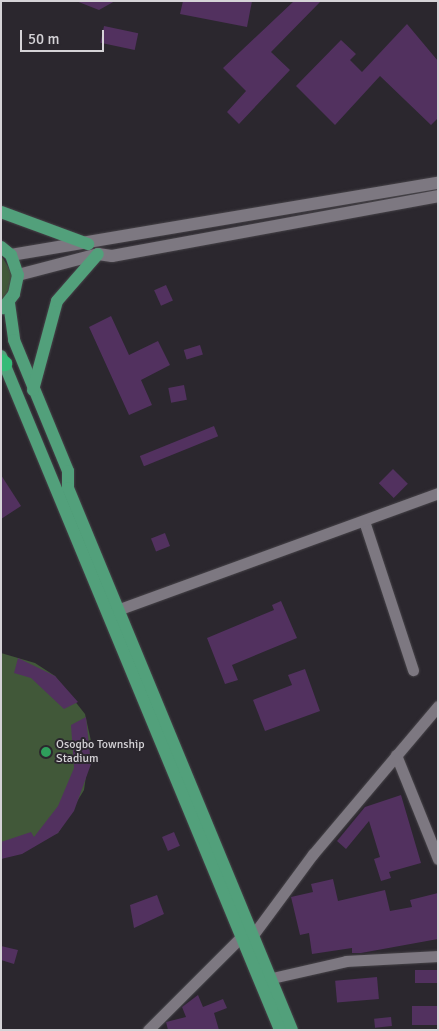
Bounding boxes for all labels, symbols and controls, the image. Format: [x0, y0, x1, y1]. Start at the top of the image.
scale bar [22, 20, 106, 52]
text: 50 m [28, 30, 59, 48]
place label: Osogbo Township Stadium [56, 738, 145, 766]
marker: Osogbo Township Stadium [40, 746, 52, 758]

